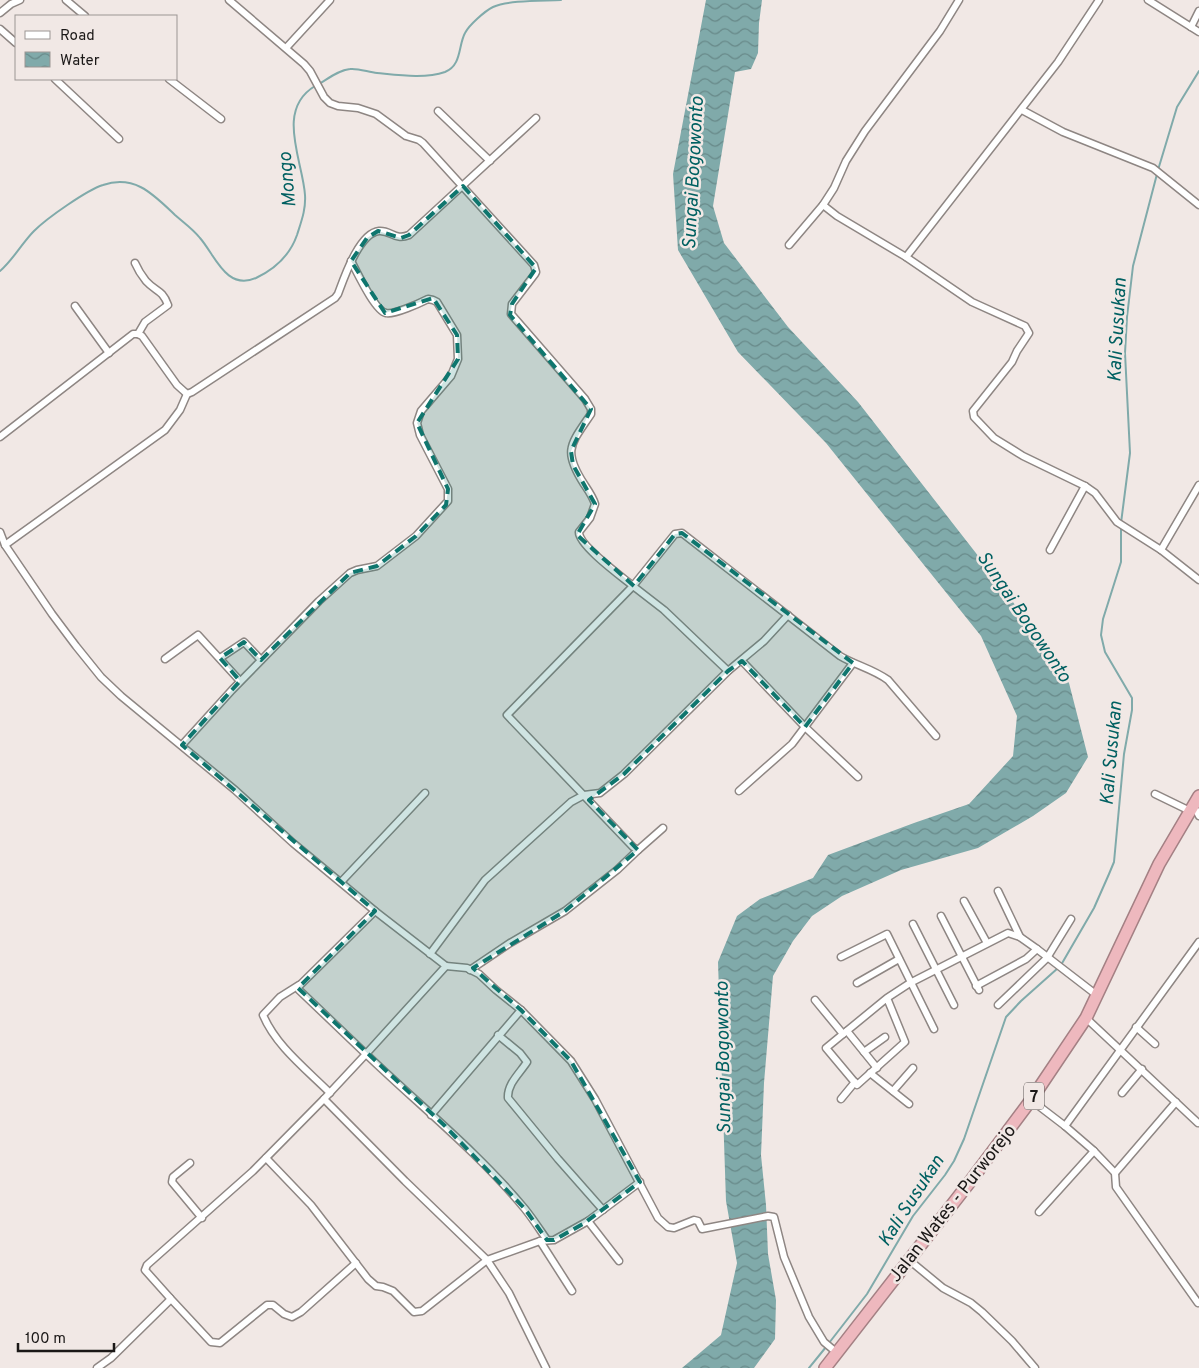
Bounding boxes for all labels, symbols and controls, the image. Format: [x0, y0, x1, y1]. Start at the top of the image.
legend [15, 15, 178, 80]
text: Road [60, 27, 95, 46]
text: Water [60, 52, 100, 71]
water label: Sungai Bogowonto [678, 95, 710, 250]
water label: Mongo [274, 150, 302, 208]
water label: Kali Susukan [1103, 277, 1133, 383]
water label: Sungai Bogowonto [971, 547, 1077, 688]
water label: Kali Susukan [1095, 699, 1129, 806]
water label: Sungai Bogowonto [711, 980, 737, 1135]
road number: 7 [1024, 1082, 1044, 1110]
street label: Jalan Wates - Purworejo [885, 1121, 1022, 1287]
water label: Kali Susukan [873, 1150, 951, 1251]
scale bar [18, 1320, 114, 1352]
text: 100 m [25, 1330, 66, 1349]

